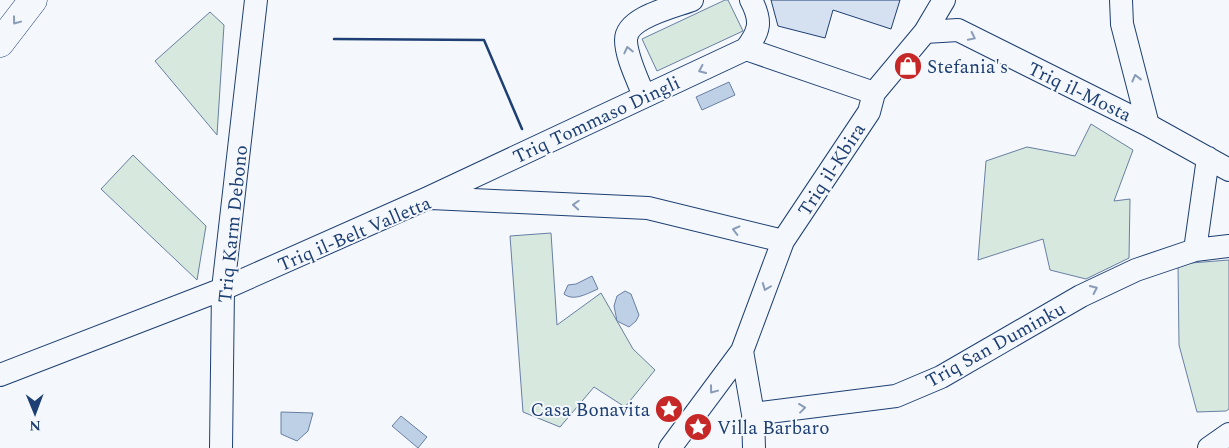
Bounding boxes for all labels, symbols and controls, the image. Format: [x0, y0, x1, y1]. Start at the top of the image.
one-way arrow [14, 15, 22, 24]
one-way arrow [967, 31, 976, 41]
one-way arrow [623, 46, 634, 55]
shop icon: Stefania's [893, 51, 923, 81]
place label: Stefania's [927, 53, 1008, 82]
street label: Triq il-Mosta [1023, 55, 1137, 130]
one-way arrow [698, 63, 707, 74]
street label: Triq Tommaso Dingli [508, 69, 685, 172]
one-way arrow [1131, 74, 1141, 82]
street label: Triq il-Kbira [791, 117, 874, 222]
street label: Triq Karm Debono [211, 144, 256, 305]
street label: Triq il-Belt Valletta [273, 189, 436, 280]
one-way arrow [572, 199, 580, 210]
one-way arrow [732, 225, 741, 236]
one-way arrow [762, 282, 772, 291]
one-way arrow [1089, 285, 1098, 296]
street label: Triq San Duminku [920, 295, 1071, 396]
one-way arrow [710, 384, 719, 394]
north arrow [10, 388, 60, 438]
place icon: Casa Bonavita [654, 394, 684, 424]
place label: Casa Bonavita [530, 396, 651, 425]
one-way arrow [798, 403, 806, 414]
place icon: Villa Barbaro [683, 412, 713, 442]
place label: Villa Barbaro [717, 414, 829, 443]
text: N [29, 415, 41, 436]

